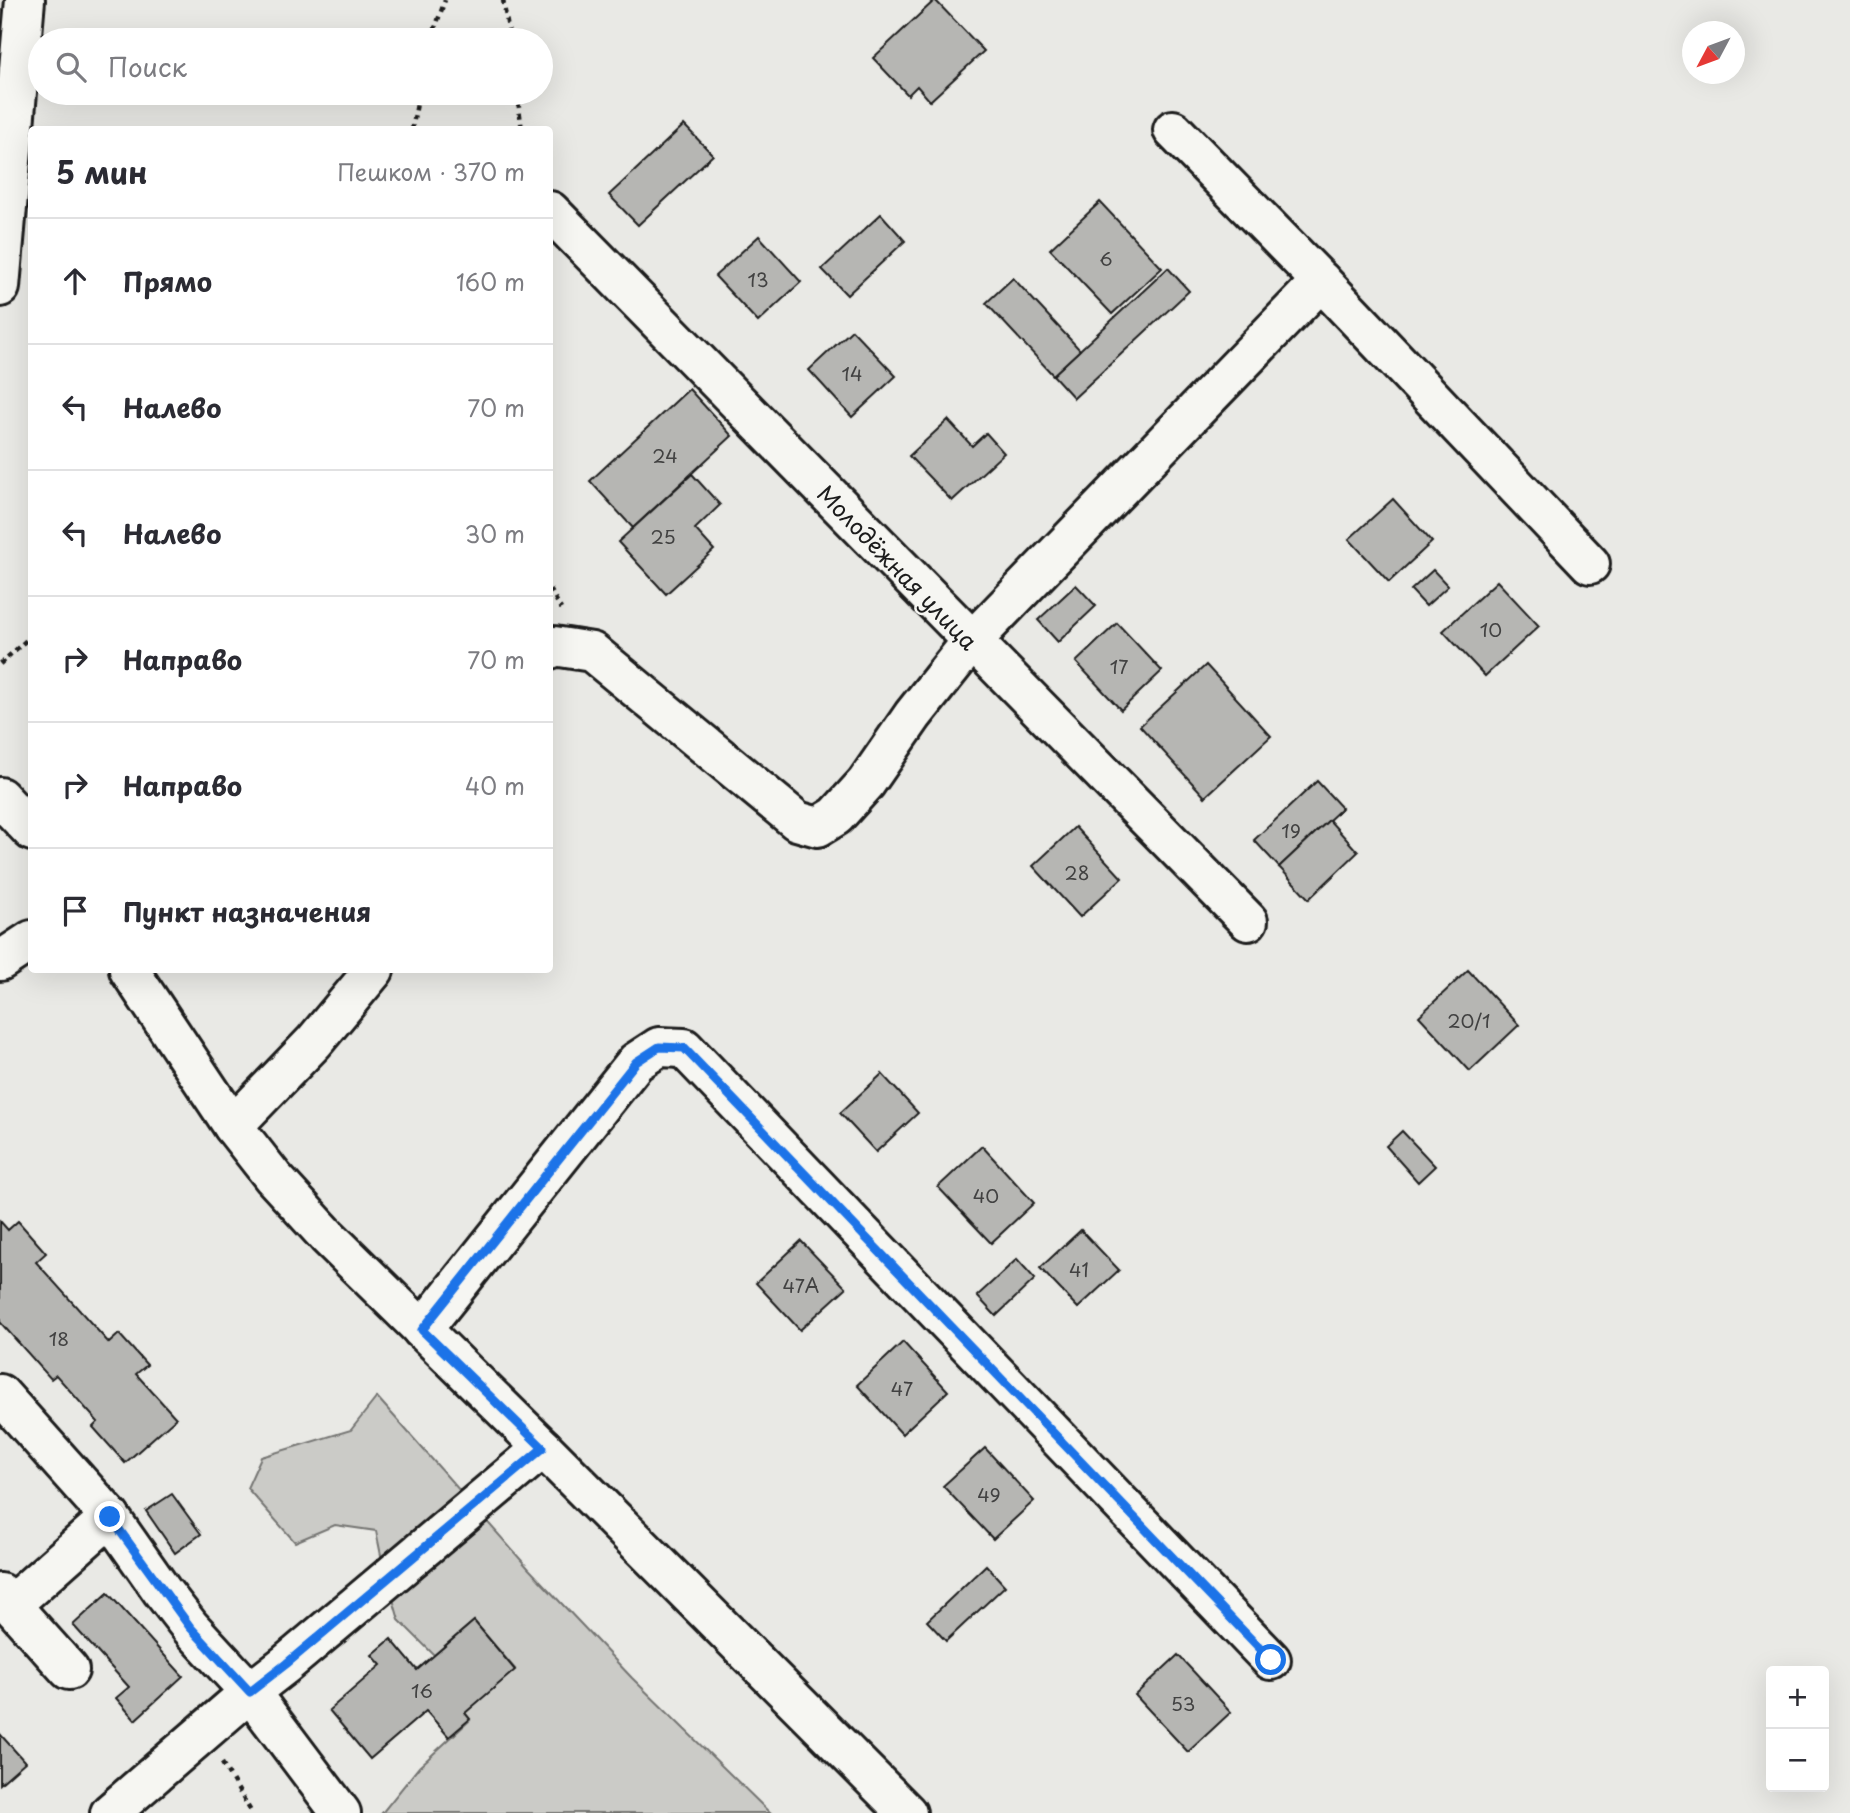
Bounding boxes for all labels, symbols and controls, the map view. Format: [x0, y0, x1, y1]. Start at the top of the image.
north arrow [1682, 21, 1745, 84]
search box [28, 28, 553, 105]
text: Поиск [108, 47, 187, 86]
icon: search [52, 48, 90, 86]
text: 5 мин [56, 149, 148, 194]
text: Пешком · 370 m [337, 154, 525, 189]
house number: 6 [1099, 244, 1113, 272]
icon: ahead [56, 262, 94, 300]
text: Прямо [123, 262, 212, 301]
text: 160 m [456, 264, 525, 299]
house number: 13 [747, 265, 769, 293]
house number: 14 [841, 359, 863, 387]
icon: left [56, 388, 94, 426]
text: Налево [123, 388, 221, 427]
text: 70 m [467, 390, 525, 425]
house number: 24 [652, 441, 678, 469]
street label: Молодёжная улица [810, 476, 987, 658]
icon: left [56, 514, 94, 552]
text: Налево [123, 514, 221, 553]
text: 30 m [464, 516, 525, 551]
house number: 25 [650, 522, 676, 550]
house number: 10 [1480, 615, 1502, 643]
icon: right [56, 640, 94, 678]
text: Направо [123, 640, 242, 679]
text: 70 m [467, 642, 525, 677]
house number: 17 [1110, 652, 1128, 680]
icon: right [56, 766, 94, 804]
text: Направо [123, 766, 242, 805]
text: 40 m [465, 768, 525, 803]
house number: 19 [1281, 816, 1301, 844]
house number: 28 [1064, 858, 1090, 886]
icon: arrive [56, 892, 94, 930]
text: Пункт назначения [123, 892, 371, 931]
house number: 20/1 [1447, 1006, 1491, 1034]
house number: 40 [973, 1181, 999, 1209]
house number: 41 [1069, 1255, 1089, 1283]
house number: 47А [783, 1271, 819, 1299]
house number: 18 [49, 1324, 69, 1352]
house number: 47 [891, 1374, 913, 1402]
house number: 49 [977, 1480, 1001, 1508]
route end [94, 1501, 125, 1532]
route start [1255, 1644, 1286, 1675]
map controls [1766, 1666, 1829, 1792]
button: + [1766, 1666, 1829, 1729]
house number: 16 [411, 1676, 433, 1704]
house number: 53 [1171, 1689, 1195, 1717]
button: − [1766, 1729, 1829, 1792]

